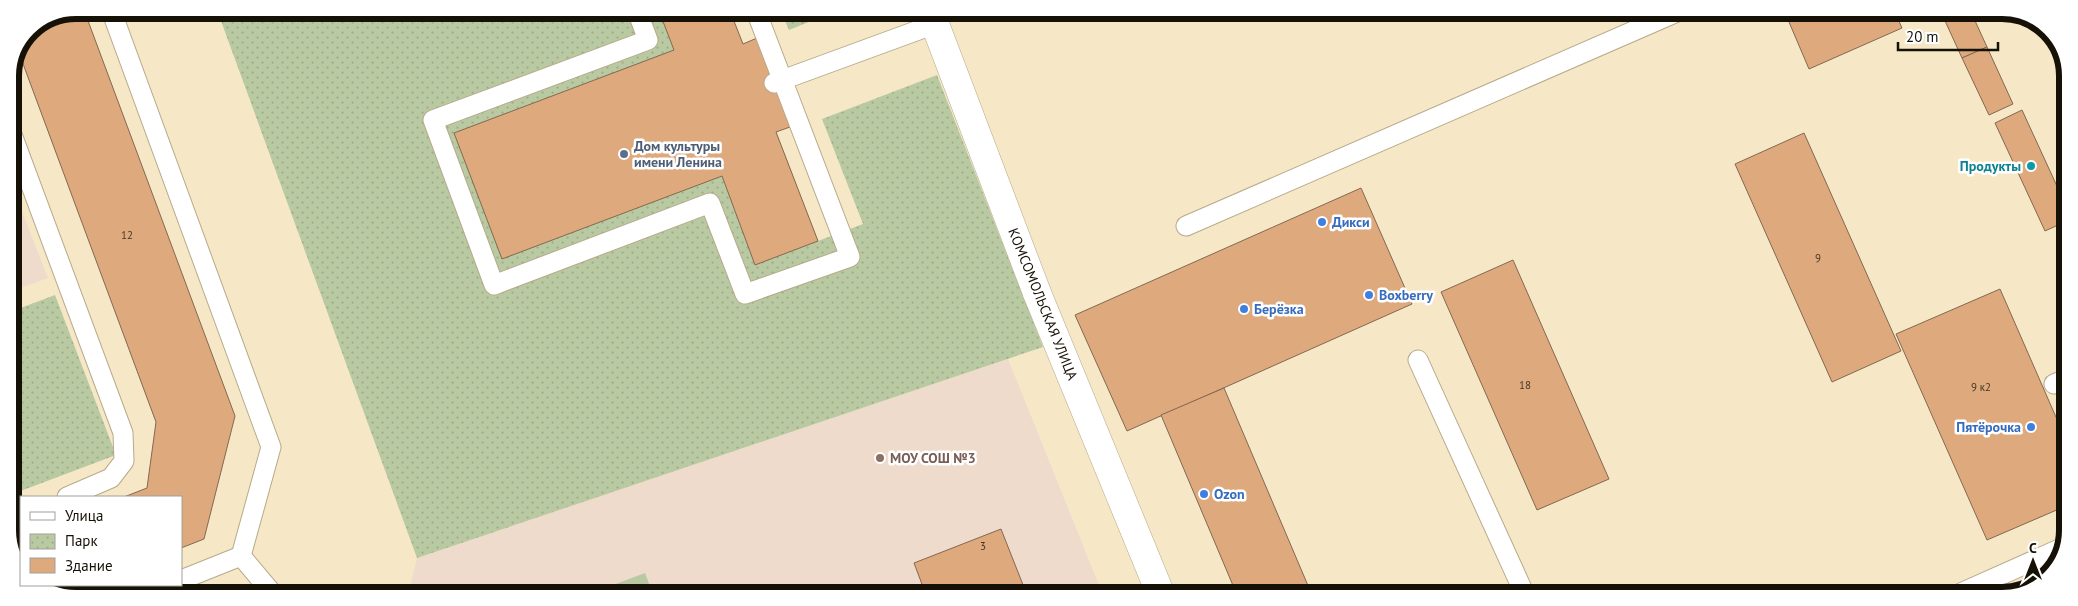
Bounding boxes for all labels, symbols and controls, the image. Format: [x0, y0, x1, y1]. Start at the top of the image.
scale bar [1898, 20, 1998, 52]
text: 20 m [1906, 27, 1939, 46]
place label: Дом культуры имени Ленина [634, 137, 722, 171]
marker: Дом культуры имени Ленина [618, 148, 630, 160]
place label: Продукты [1960, 157, 2021, 175]
marker: Продукты [2025, 160, 2037, 172]
place label: Дикси [1332, 213, 1370, 231]
marker: Дикси [1316, 216, 1328, 228]
street label: КОМСОМОЛЬСКАЯ УЛИЦА [1004, 225, 1082, 383]
house number: 12 [121, 228, 133, 242]
house number: 9 [1815, 251, 1821, 265]
place label: Boxberry [1379, 286, 1433, 304]
marker: Boxberry [1363, 289, 1375, 301]
place label: Берёзка [1254, 300, 1304, 318]
marker: Берёзка [1238, 303, 1250, 315]
house number: 18 [1519, 378, 1531, 392]
house number: 9 к2 [1971, 380, 1991, 394]
place label: Пятёрочка [1956, 418, 2021, 436]
marker: Пятёрочка [2025, 421, 2037, 433]
place label: МОУ СОШ №3 [890, 449, 976, 467]
marker: МОУ СОШ №3 [874, 452, 886, 464]
place label: Ozon [1214, 485, 1245, 503]
marker: Ozon [1198, 488, 1210, 500]
legend [20, 496, 182, 586]
text: Улица [65, 506, 103, 525]
text: Парк [65, 531, 98, 550]
north arrow [2008, 536, 2058, 586]
house number: 3 [980, 539, 986, 553]
text: С [2029, 539, 2037, 557]
text: Здание [65, 556, 113, 575]

